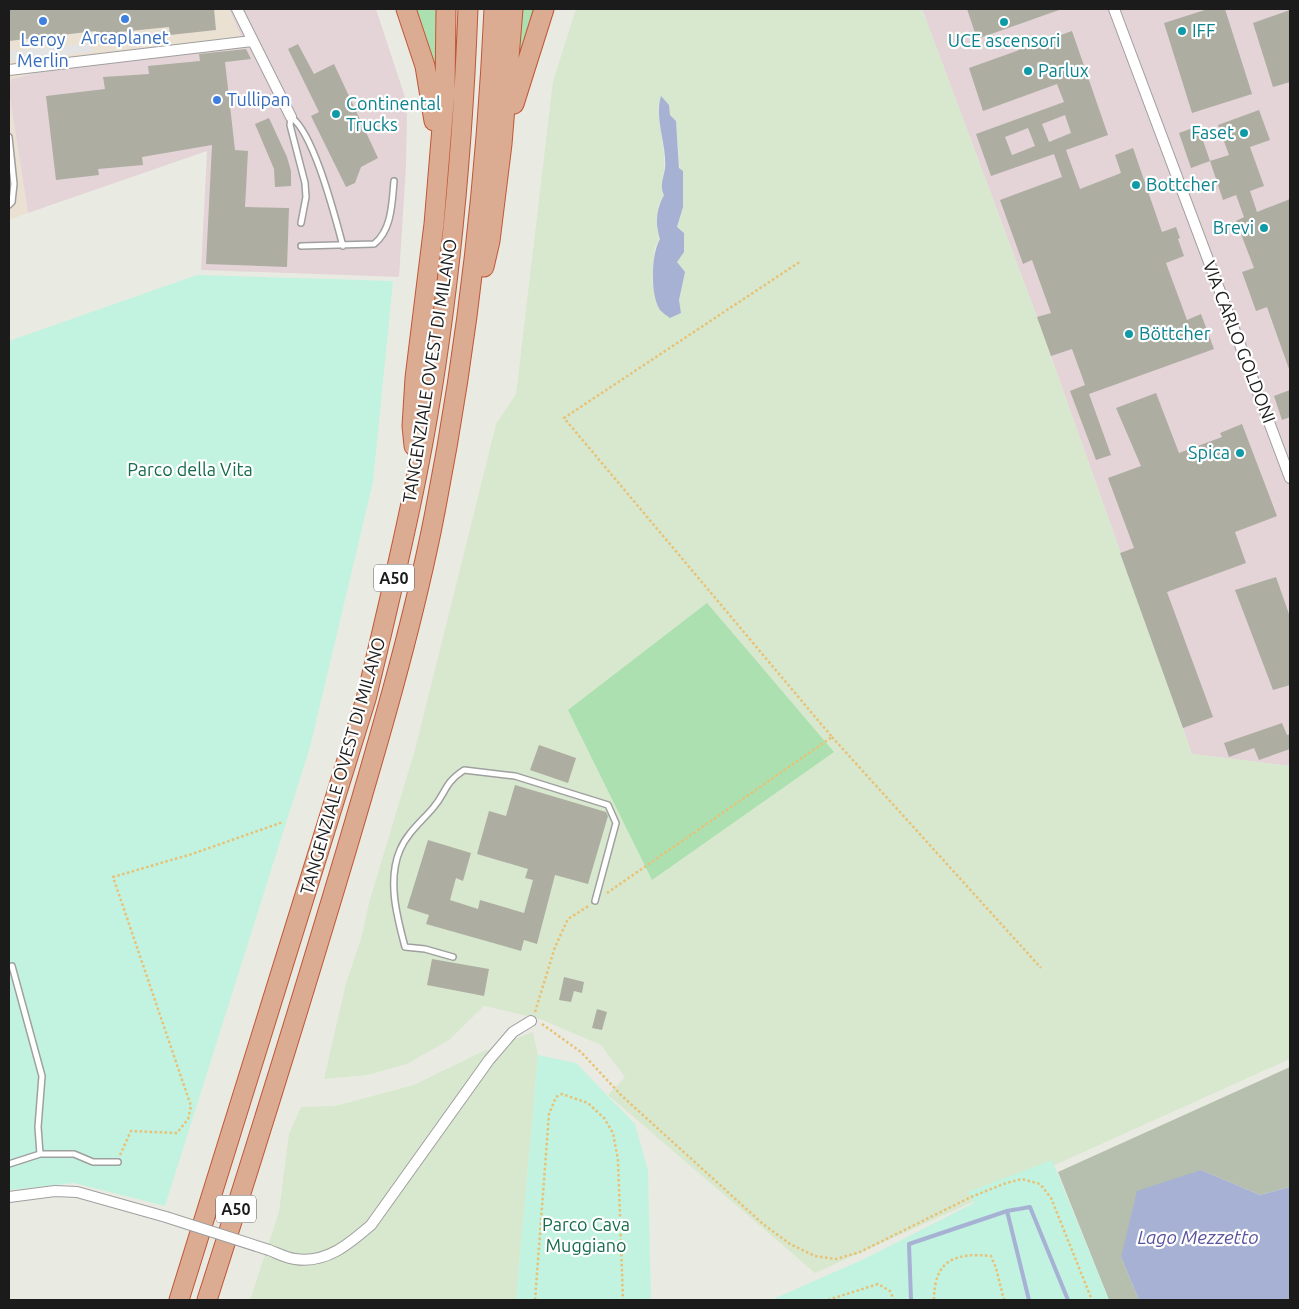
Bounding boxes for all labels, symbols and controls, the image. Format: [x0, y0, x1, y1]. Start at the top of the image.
marker: Arcaplanet [119, 13, 131, 25]
marker: Leroy Merlin [37, 15, 49, 27]
marker: UCE ascensori [998, 16, 1010, 28]
place label: IFF [1192, 20, 1216, 40]
marker: IFF [1176, 25, 1188, 37]
place label: Arcaplanet [81, 27, 169, 47]
place label: Leroy Merlin [17, 29, 69, 70]
place label: UCE ascensori [948, 30, 1060, 50]
place label: Parlux [1038, 60, 1089, 80]
marker: Parlux [1022, 65, 1034, 77]
place label: Tullipan [227, 89, 291, 109]
place label: Continental Trucks [346, 93, 441, 134]
marker: Tullipan [211, 94, 223, 106]
marker: Continental Trucks [330, 108, 342, 120]
place label: Faset [1191, 122, 1234, 142]
marker: Faset [1238, 127, 1250, 139]
place label: Bottcher [1146, 174, 1218, 194]
marker: Bottcher [1130, 179, 1142, 191]
place label: Brevi [1213, 217, 1254, 237]
marker: Brevi [1258, 222, 1270, 234]
street label: TANGENZIALE OVEST DI MILANO [398, 237, 460, 504]
street label: VIA CARLO GOLDONI [1200, 258, 1280, 426]
place label: Böttcher [1139, 323, 1211, 343]
marker: Böttcher [1123, 328, 1135, 340]
place label: Spica [1188, 442, 1230, 462]
marker: Spica [1234, 447, 1246, 459]
park label: Parco della Vita [127, 459, 253, 479]
road number: A50 [374, 564, 414, 592]
street label: TANGENZIALE OVEST DI MILANO [296, 635, 388, 897]
road number: A50 [216, 1196, 256, 1222]
park label: Parco Cava Muggiano [542, 1214, 630, 1255]
water label: Lago Mezzetto [1137, 1226, 1259, 1248]

